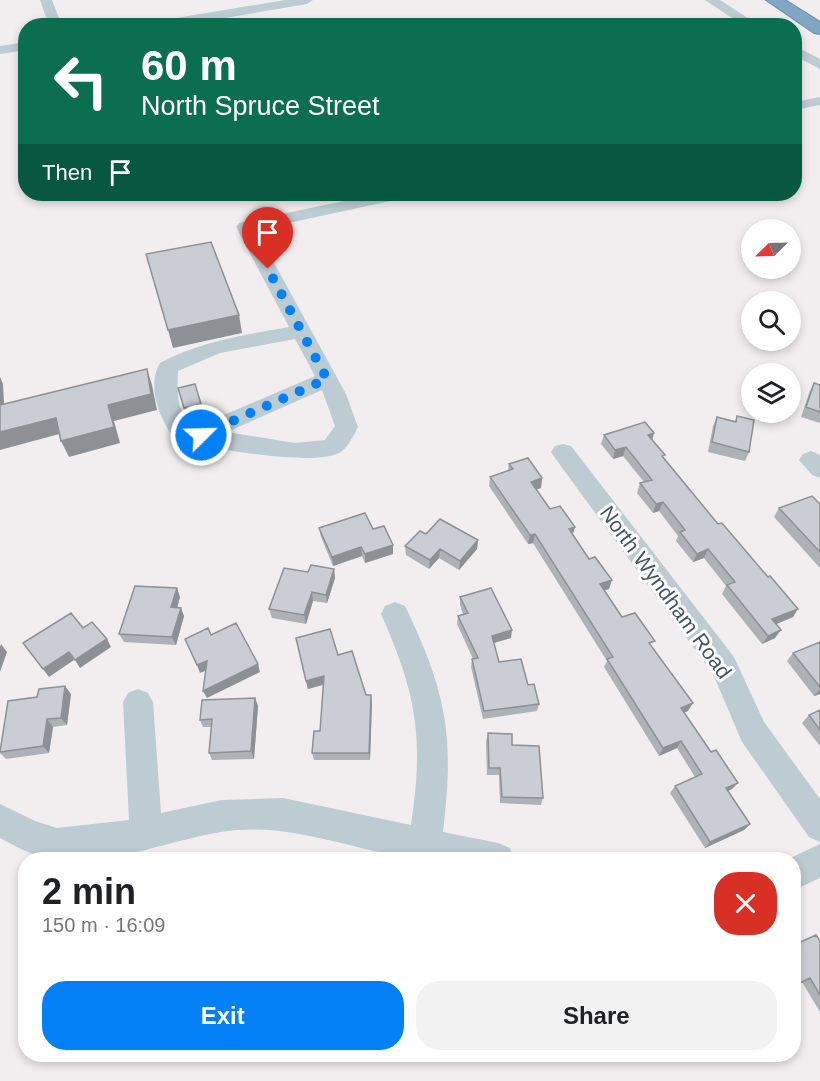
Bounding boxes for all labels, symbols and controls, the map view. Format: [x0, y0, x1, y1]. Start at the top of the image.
icon: left [42, 42, 120, 120]
text: 60 m [141, 42, 237, 89]
text: North Spruce Street [141, 91, 380, 121]
icon: arrive [104, 156, 137, 189]
text: Then [42, 160, 92, 185]
pin [242, 207, 293, 269]
icon: arrive [251, 216, 284, 249]
north arrow [741, 219, 801, 279]
map controls [741, 219, 801, 423]
button: search [741, 291, 801, 351]
button: layers [741, 363, 801, 423]
position arrow [169, 403, 233, 467]
street label: North Wyndham Road [596, 501, 736, 683]
text: 2 min [42, 871, 136, 912]
button: close [714, 872, 777, 935]
text: 150 m · 16:09 [42, 914, 165, 936]
button: Exit [42, 981, 404, 1050]
button: Share [416, 981, 777, 1050]

